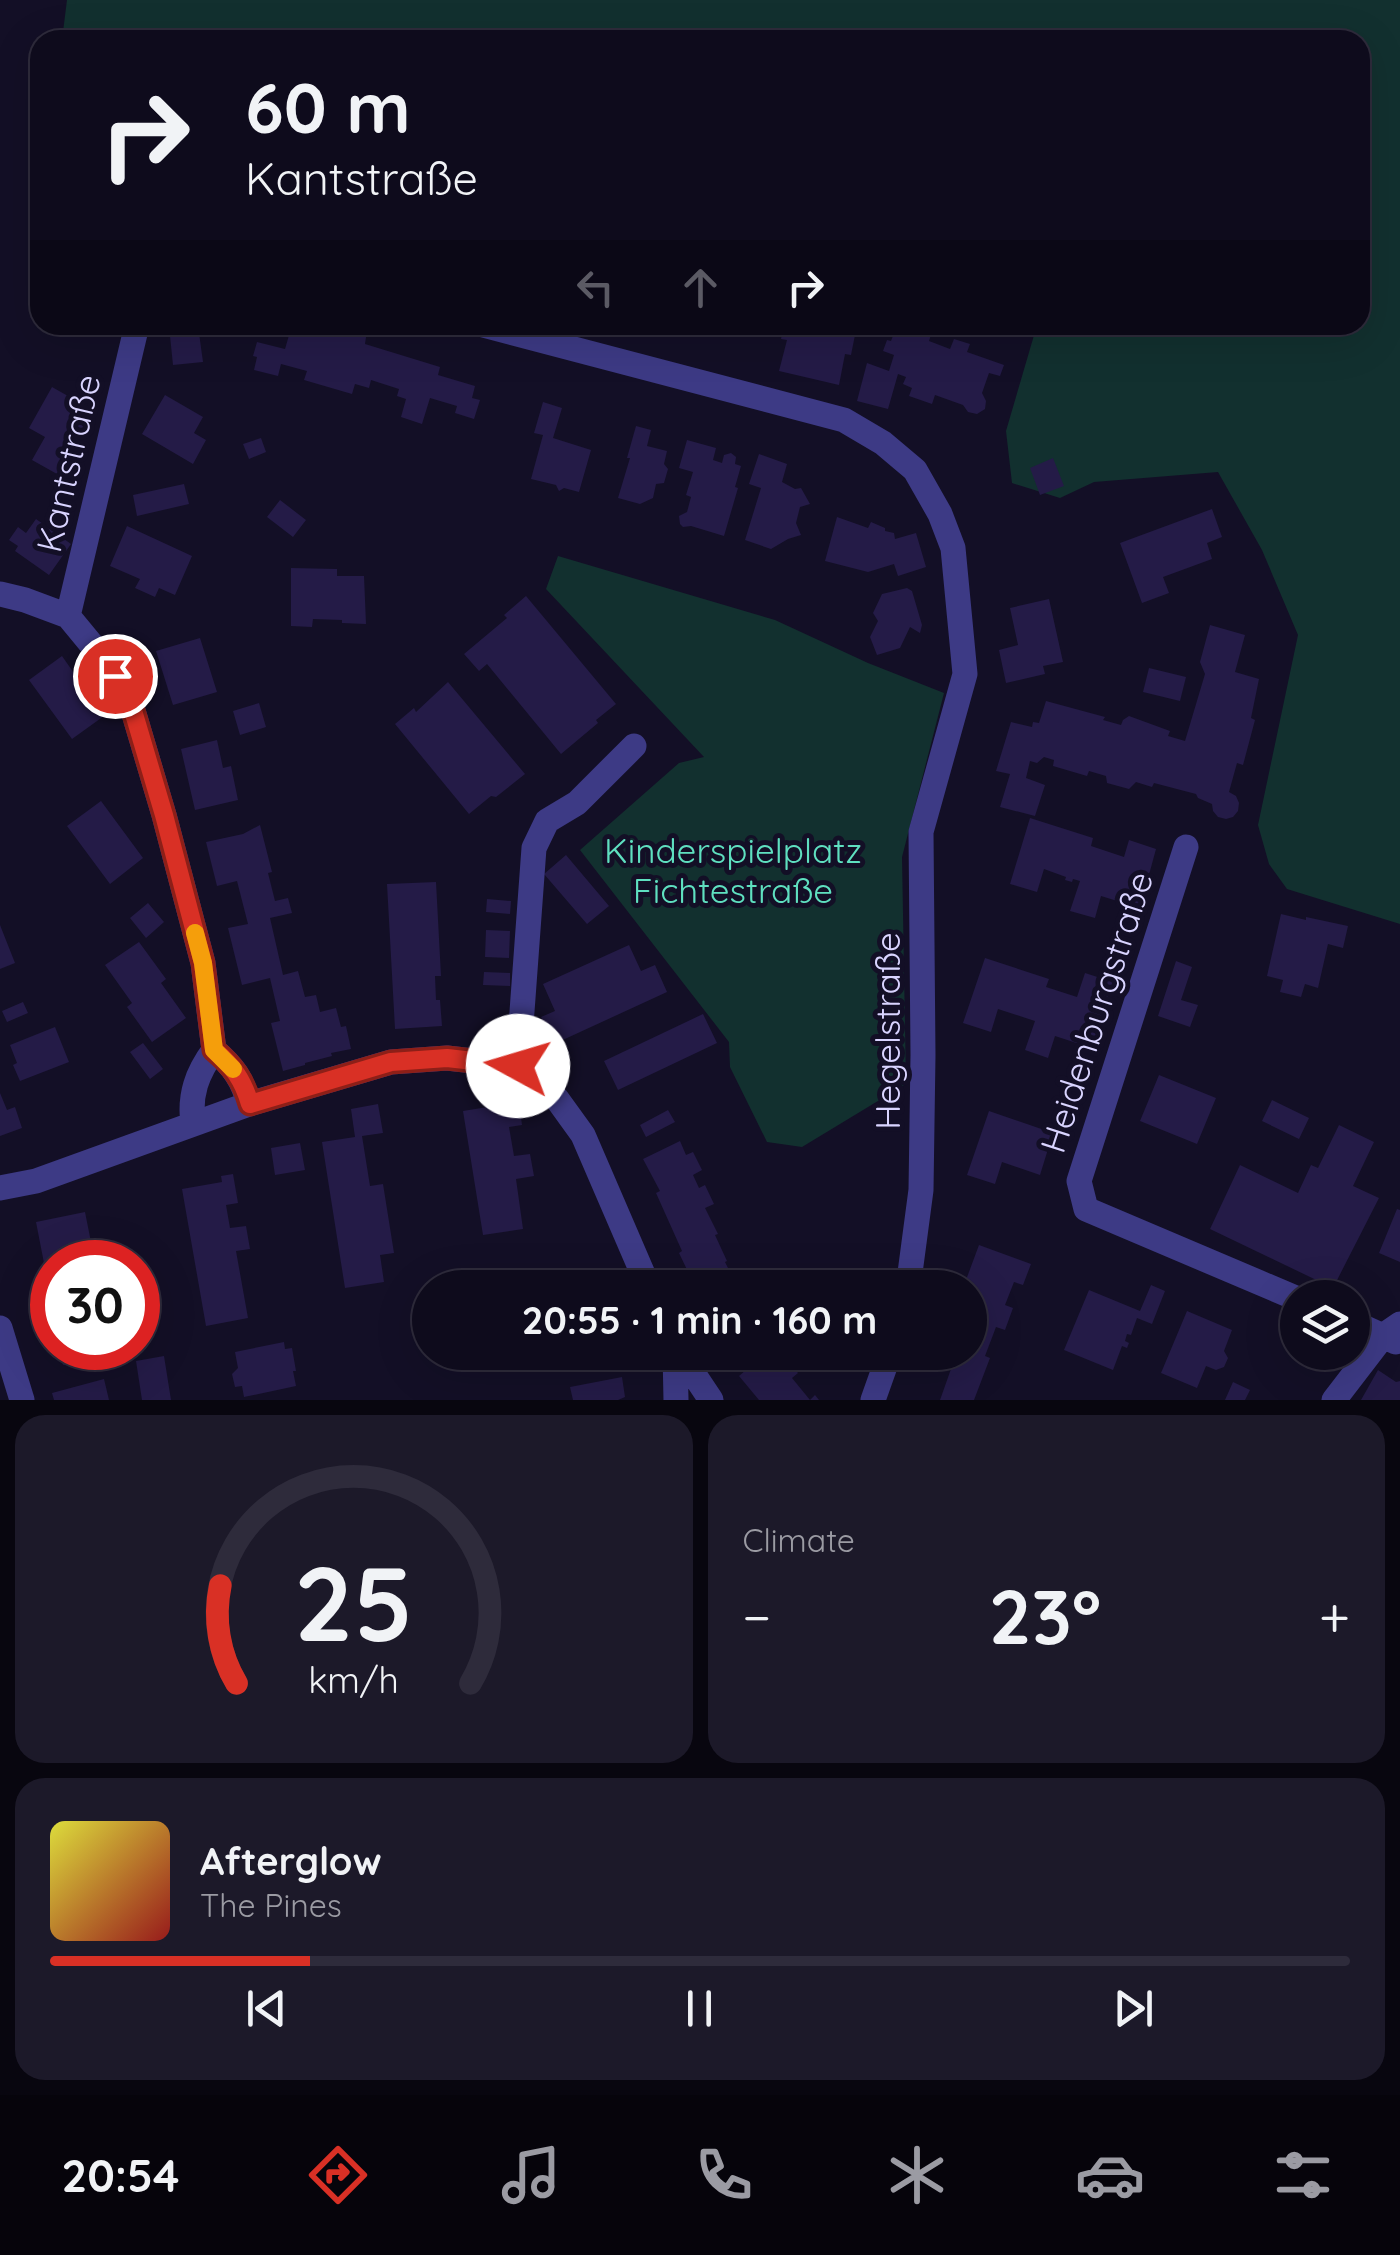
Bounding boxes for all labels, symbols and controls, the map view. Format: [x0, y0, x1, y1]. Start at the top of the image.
text: 60 m [245, 63, 411, 151]
icon: right [80, 70, 210, 200]
text: Kantstraße [245, 150, 478, 206]
icon: left [568, 260, 623, 315]
icon: ahead [673, 260, 728, 315]
icon: right [778, 260, 833, 315]
street label: Kantstraße [26, 370, 110, 556]
pin [73, 634, 158, 719]
icon: arrive [88, 649, 143, 704]
park label: Kinderspielplatz Fichtestraße [604, 828, 862, 912]
street label: Heidenburgstraße [1030, 866, 1162, 1158]
street label: Hegelstraße [865, 932, 909, 1130]
position arrow [466, 1014, 570, 1118]
speed limit sign: 30 [30, 1240, 160, 1370]
map controls [1280, 1280, 1370, 1370]
button: layers [1280, 1280, 1370, 1370]
text: 20:55 · 1 min · 160 m [522, 1296, 877, 1344]
text: Climate [743, 1520, 855, 1560]
text: 25 [294, 1537, 413, 1667]
text: 23° [989, 1569, 1101, 1663]
text: − [743, 1582, 771, 1651]
text: + [1319, 1582, 1350, 1651]
text: km/h [308, 1657, 399, 1702]
text: Afterglow [200, 1837, 382, 1885]
text: The Pines [200, 1885, 342, 1925]
icon: previous [239, 1981, 294, 2036]
icon: pause [672, 1981, 727, 2036]
icon: next [1106, 1981, 1161, 2036]
icon: directions [303, 2140, 373, 2210]
icon: music [496, 2140, 566, 2210]
icon: phone [689, 2140, 759, 2210]
icon: climate [882, 2140, 952, 2210]
icon: car [1075, 2140, 1145, 2210]
icon: filters [1268, 2140, 1338, 2210]
text: 20:54 [62, 2147, 179, 2203]

